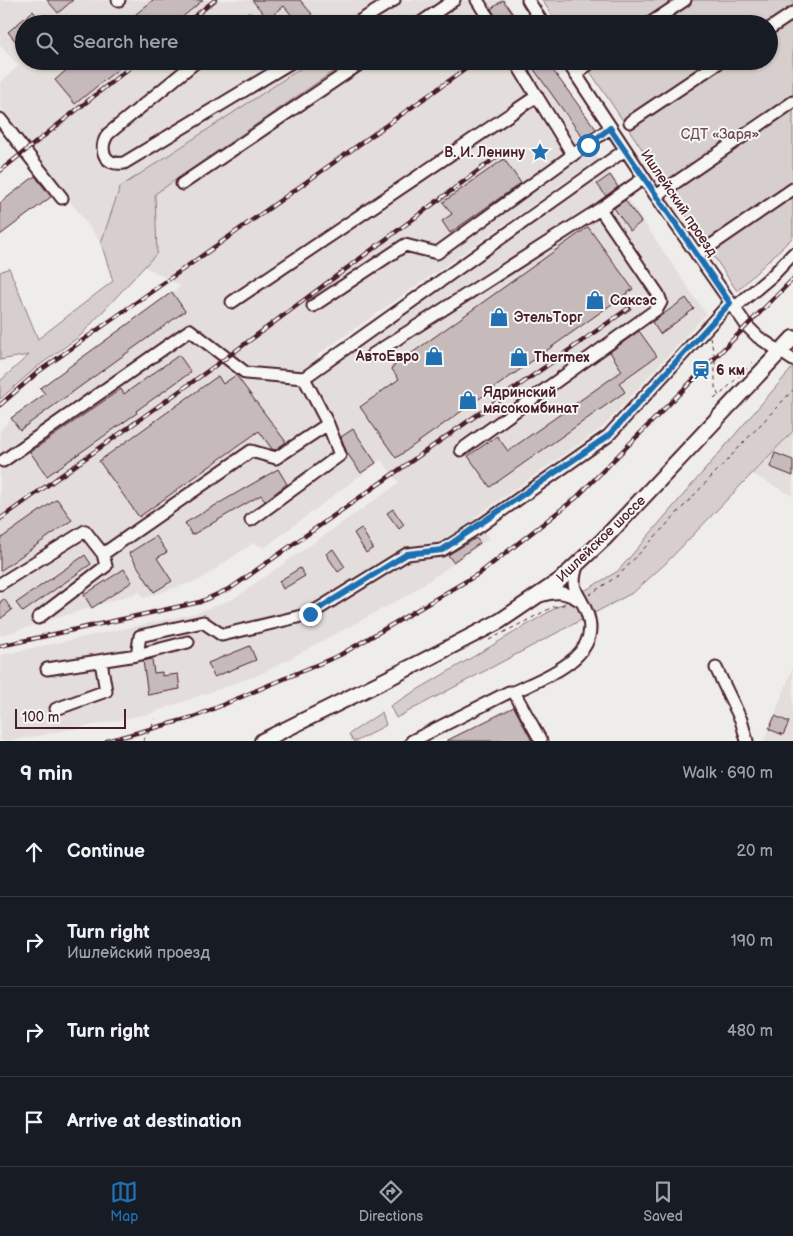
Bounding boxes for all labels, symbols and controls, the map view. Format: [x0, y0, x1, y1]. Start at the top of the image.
search box [15, 15, 778, 70]
icon: search [33, 29, 61, 57]
text: Search here [73, 31, 178, 54]
park label: СДТ «Заря» [681, 126, 760, 143]
route start [577, 134, 600, 157]
place icon: В. И. Ленину [529, 141, 551, 163]
place label: В. И. Ленину [444, 144, 525, 161]
street label: Ишлейский проезд [637, 146, 721, 260]
shop icon: Саксэс [584, 289, 606, 311]
place label: Саксэс [610, 292, 657, 309]
shop icon: ЭтельТорг [488, 306, 510, 328]
place label: ЭтельТорг [514, 309, 583, 326]
shop icon: АвтоЕвро [423, 345, 445, 367]
shop icon: Thermex [508, 346, 530, 368]
place label: АвтоЕвро [355, 348, 419, 365]
place label: Thermex [534, 349, 590, 366]
station icon: 6 км [690, 359, 712, 381]
place label: 6 км [716, 362, 745, 379]
place label: Ядринский мясокомбинат [483, 384, 579, 417]
shop icon: Ядринский мясокомбинат [457, 389, 479, 411]
street label: Ишлейское шоссе [553, 492, 649, 586]
route end [299, 603, 322, 626]
scale bar [15, 706, 126, 729]
text: 100 m [22, 709, 59, 726]
text: 9 min [20, 761, 73, 786]
text: Walk · 690 m [682, 764, 773, 783]
icon: ahead [20, 838, 48, 866]
text: Continue [67, 840, 145, 863]
text: 20 m [737, 842, 773, 861]
text: Turn right [67, 921, 150, 944]
icon: right [20, 928, 48, 956]
text: 190 m [731, 932, 773, 951]
text: Ишлейский проезд [67, 944, 210, 963]
icon: right [20, 1018, 48, 1046]
text: Turn right [67, 1020, 150, 1043]
text: 480 m [727, 1022, 773, 1041]
icon: arrive [20, 1108, 48, 1136]
text: Arrive at destination [67, 1110, 242, 1133]
tab: Map [110, 1178, 138, 1225]
tab: Directions [359, 1178, 423, 1225]
tab: Saved [643, 1178, 683, 1225]

